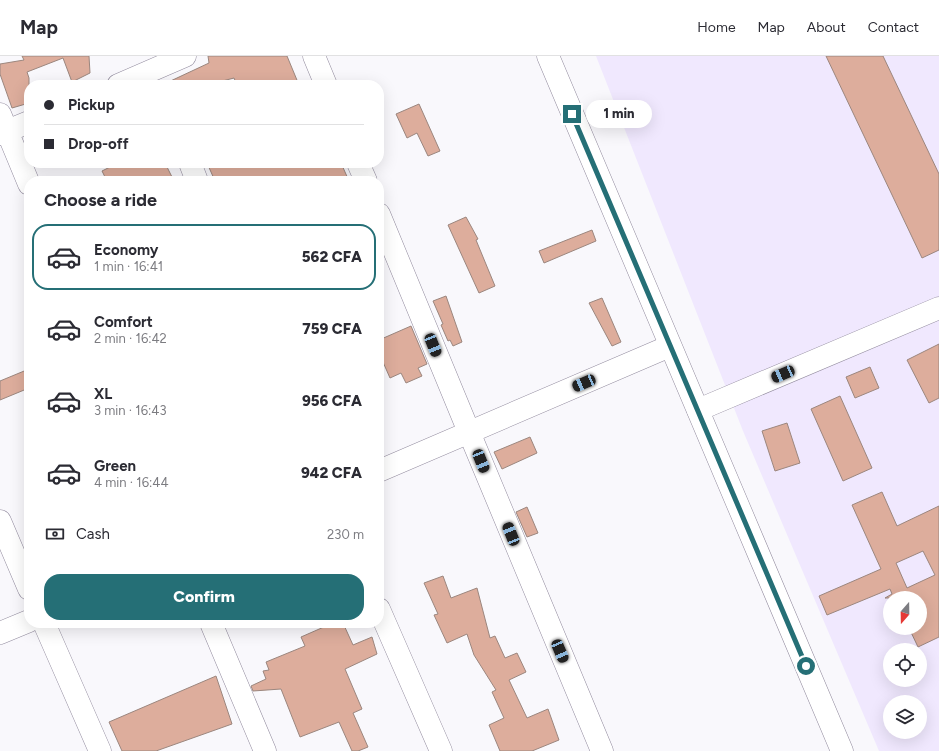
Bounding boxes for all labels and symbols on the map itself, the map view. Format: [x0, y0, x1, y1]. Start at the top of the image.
callout: 1 min [586, 100, 652, 128]
route end [563, 105, 581, 123]
car [423, 332, 443, 358]
car [770, 364, 796, 384]
car [571, 373, 597, 393]
car [471, 448, 491, 474]
car [501, 521, 521, 547]
north arrow [883, 591, 927, 635]
car [550, 638, 570, 664]
route start [797, 657, 815, 675]

